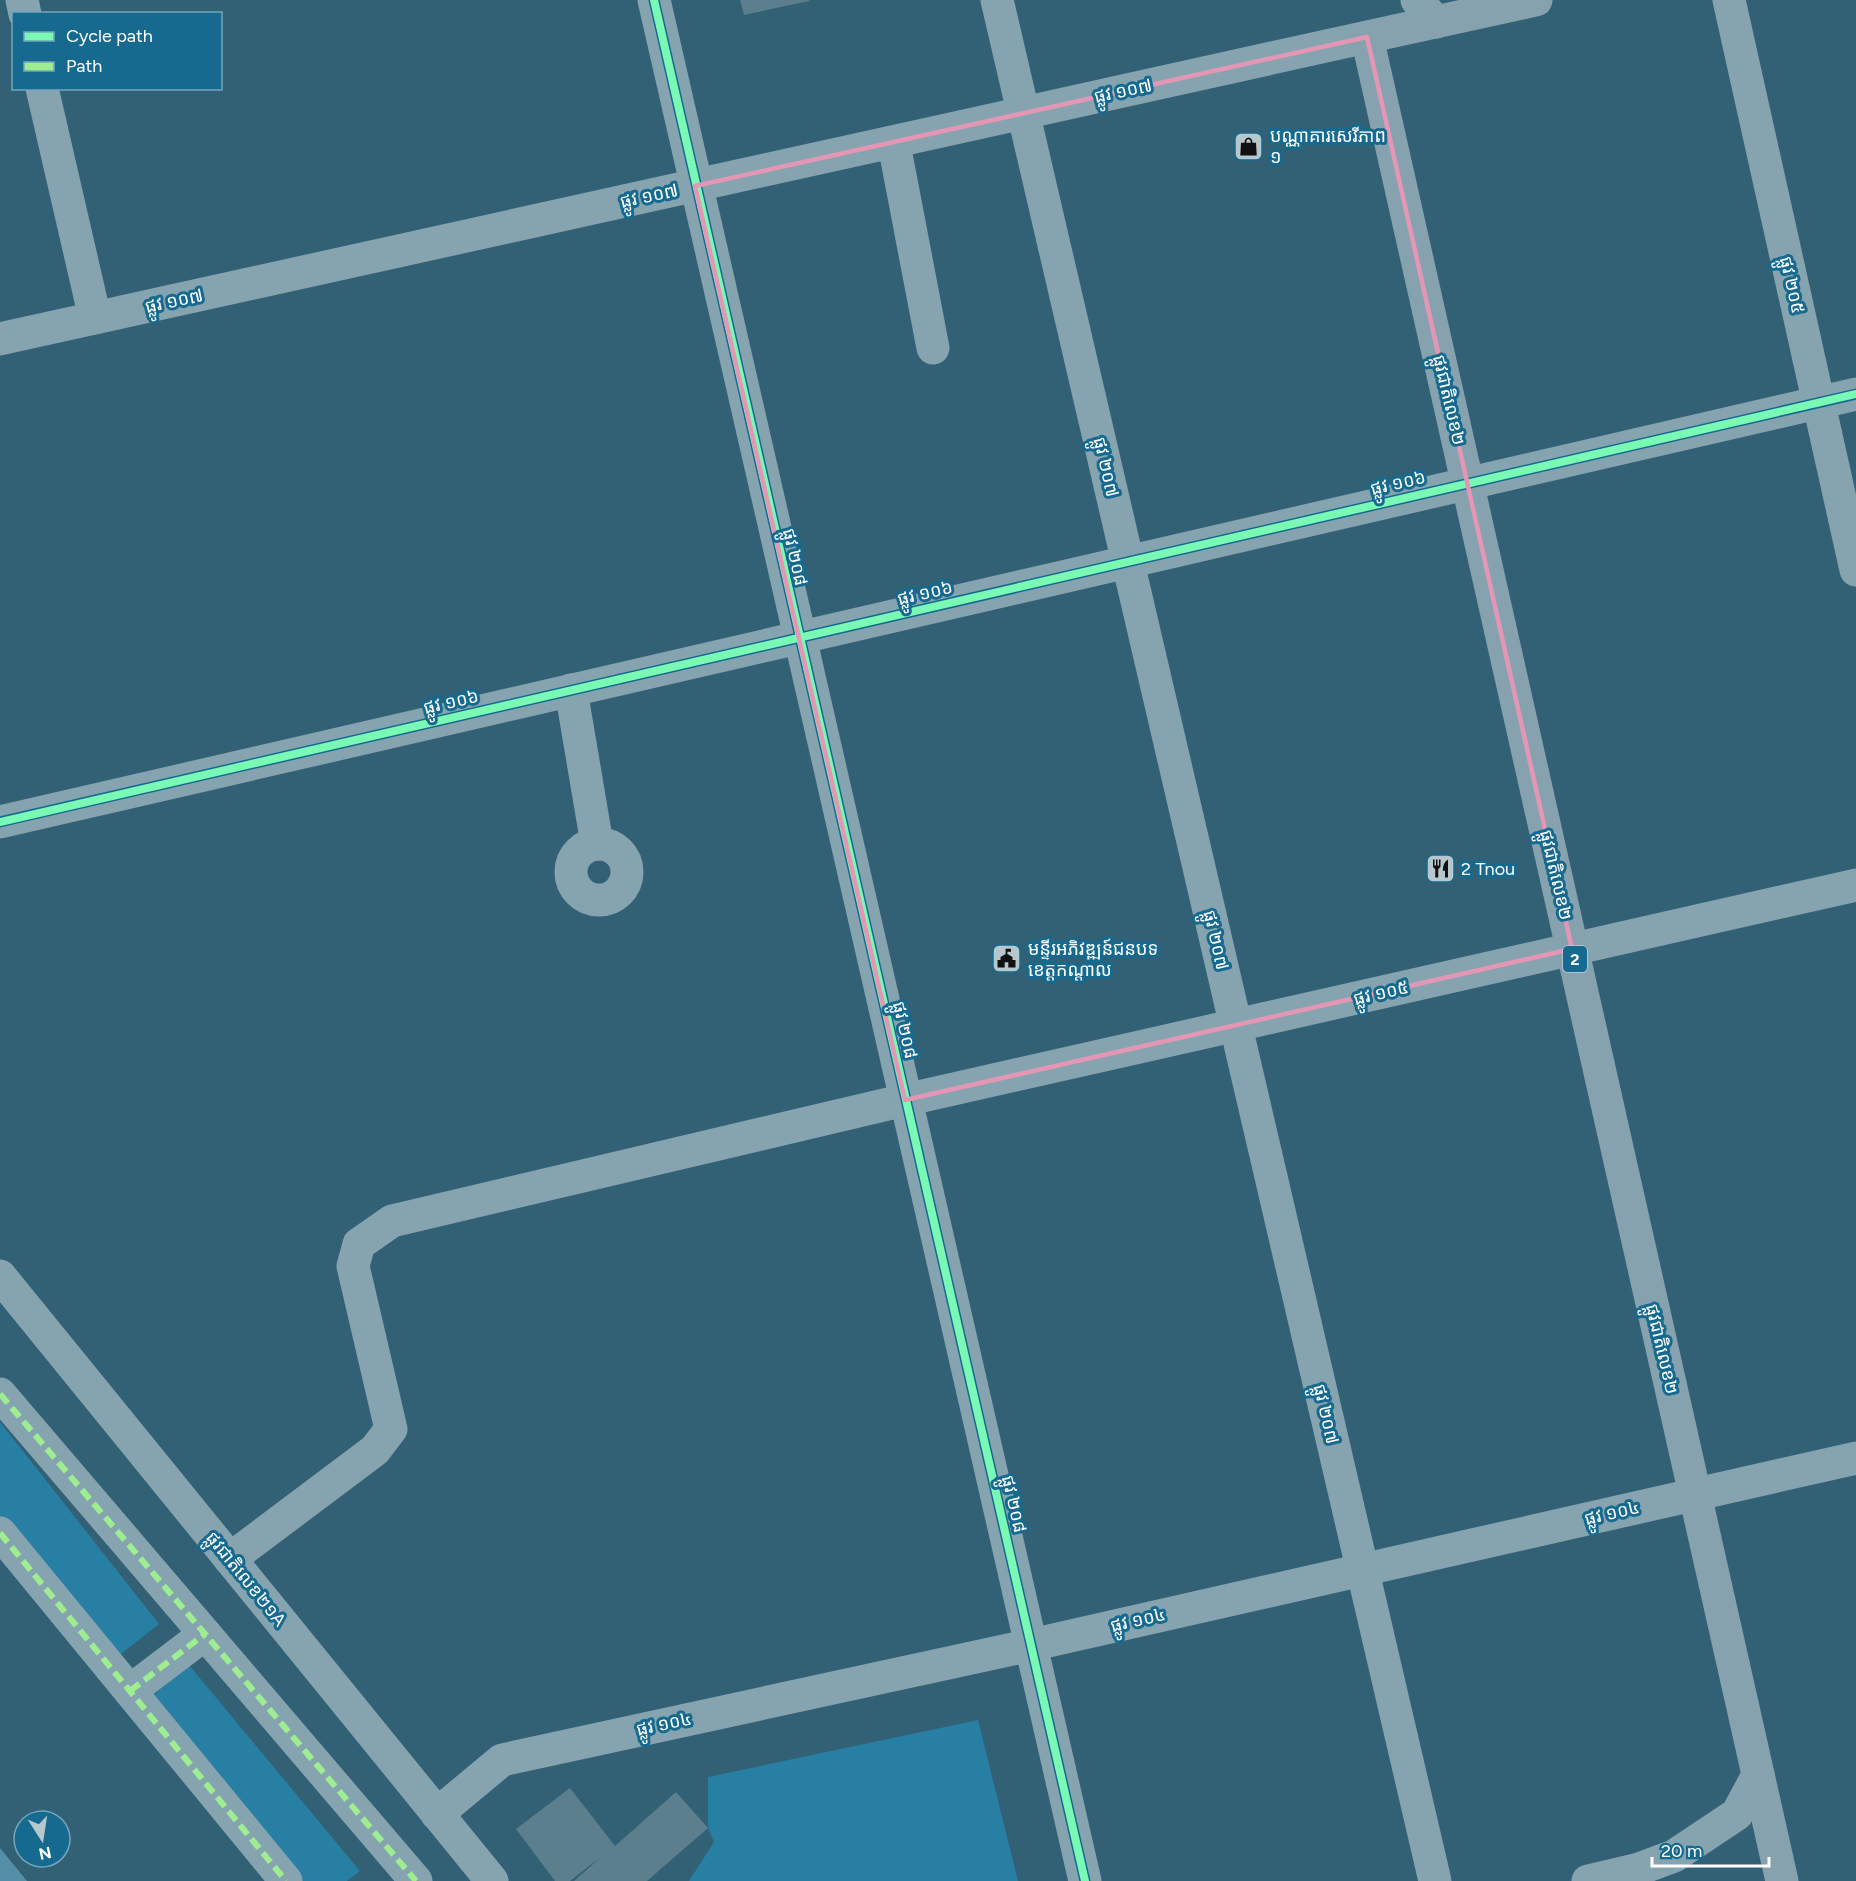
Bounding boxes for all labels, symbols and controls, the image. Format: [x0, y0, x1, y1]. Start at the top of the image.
legend [12, 12, 222, 90]
text: Cycle path [66, 25, 153, 47]
text: Path [66, 55, 102, 77]
street label: ផ្លូវ ១០៧ [1092, 74, 1155, 113]
place label: បណ្ណាគារសេរីភាព ១ [1270, 125, 1386, 168]
shop icon: បណ្ណាគារសេរីភាព ១ [1233, 130, 1265, 162]
street label: ផ្លូវ ១០៧ [618, 179, 681, 218]
street label: ផ្លូវ ២០៥ [1770, 254, 1809, 317]
street label: ផ្លូវ ១០៧ [143, 284, 206, 323]
street label: ផ្លូវជាតិលេខ២ [1423, 353, 1470, 449]
street label: ផ្លូវ ២០៧ [1083, 435, 1124, 500]
street label: ផ្លូវ ១០៦ [1368, 466, 1429, 505]
street label: ផ្លូវ ២០៨ [773, 526, 812, 589]
street label: ផ្លូវ ១០៦ [895, 576, 956, 615]
street label: ផ្លូវ ១០៦ [421, 685, 482, 724]
street label: ផ្លូវជាតិលេខ២ [1530, 828, 1577, 924]
restaurant icon: 2 Tnou [1424, 853, 1456, 885]
place label: 2 Tnou [1461, 858, 1515, 880]
street label: ផ្លូវ ២០៧ [1193, 908, 1234, 973]
place label: មន្ទីរអភិវឌ្ឍន៍ជនបទ ខេត្តកណ្តាល [1028, 938, 1158, 981]
public building icon: មន្ទីរអភិវឌ្ឍន៍ជនបទ ខេត្តកណ្តាល [991, 943, 1023, 975]
road number: 2 [1563, 946, 1587, 972]
street label: ផ្លូវ ១០៥ [1351, 976, 1412, 1015]
street label: ផ្លូវ ២០៨ [883, 999, 922, 1062]
street label: ផ្លូវជាតិលេខ២ [1636, 1302, 1683, 1398]
street label: ផ្លូវ ២០៧ [1303, 1382, 1344, 1447]
street label: ផ្លូវ ២០៨ [992, 1473, 1031, 1536]
street label: ផ្លូវ ១០៤ [1582, 1496, 1643, 1535]
street label: ផ្លូវជាតិលេខ២១A [197, 1527, 291, 1634]
street label: ផ្លូវ ១០៤ [1108, 1603, 1169, 1642]
street label: ផ្លូវ ១០៤ [634, 1707, 695, 1746]
north arrow [12, 1809, 72, 1869]
scale bar [1652, 1830, 1769, 1868]
text: 20 m [1661, 1840, 1702, 1862]
text: N [37, 1843, 53, 1864]

